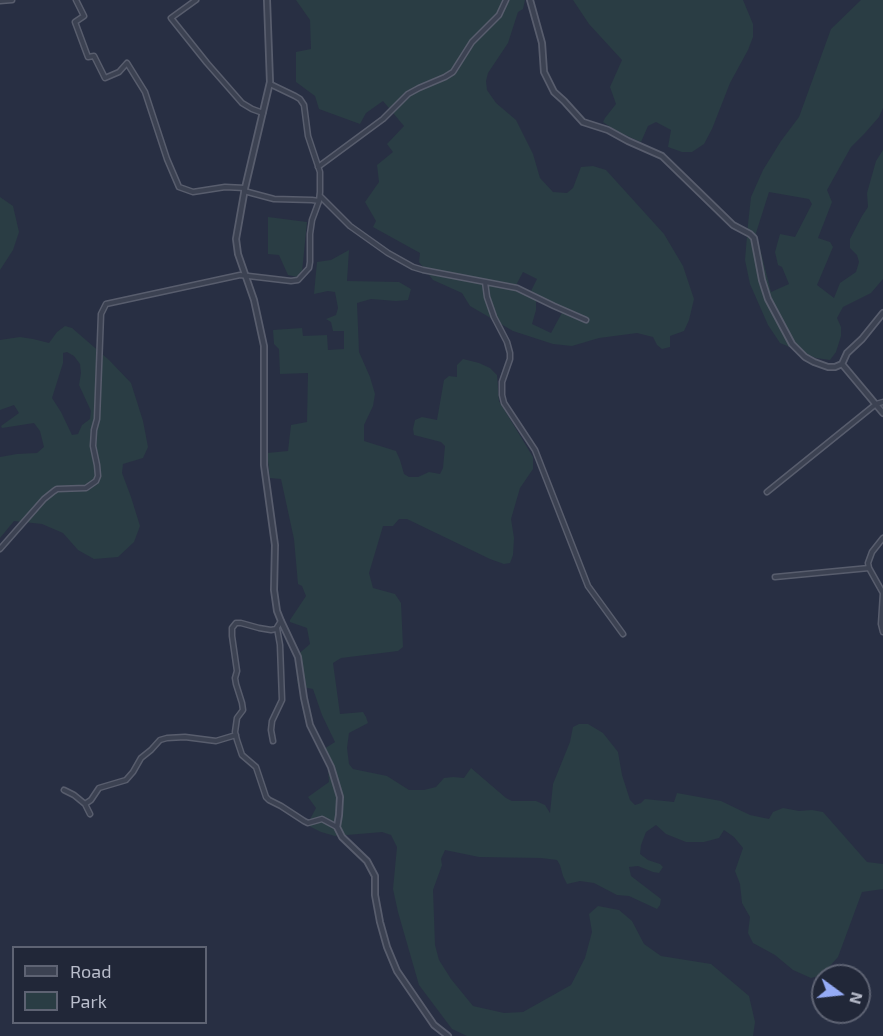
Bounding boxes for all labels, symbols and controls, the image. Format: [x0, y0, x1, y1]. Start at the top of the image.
legend [12, 946, 207, 1024]
text: Road [70, 960, 111, 982]
north arrow [811, 964, 871, 1024]
text: Park [70, 990, 107, 1012]
text: N [846, 990, 868, 1006]

